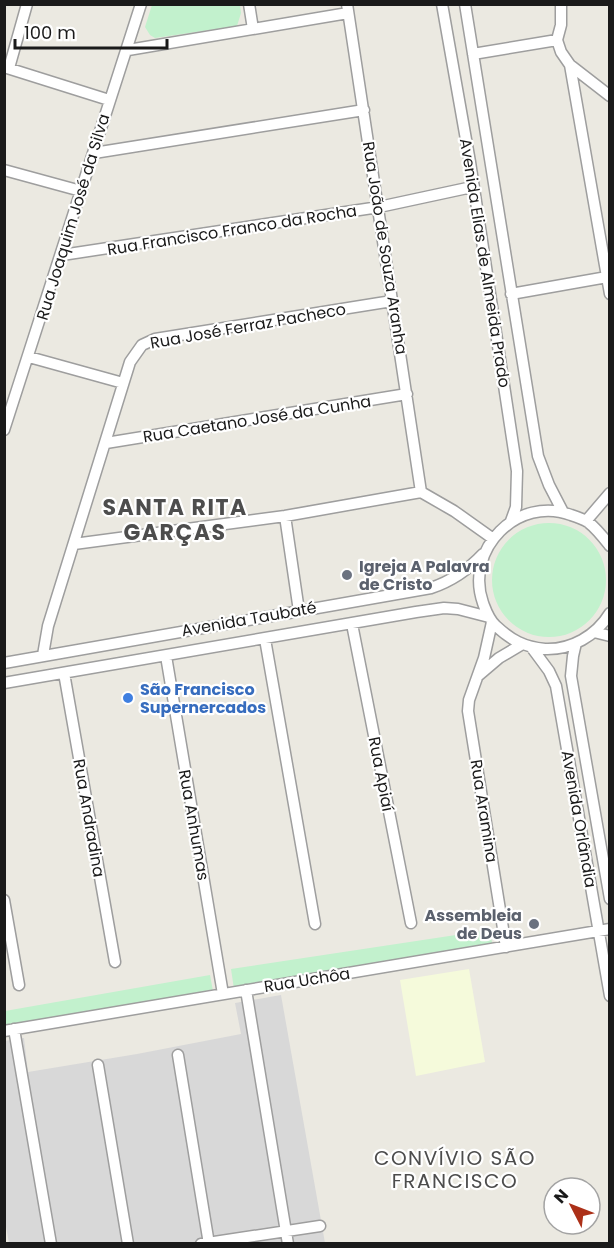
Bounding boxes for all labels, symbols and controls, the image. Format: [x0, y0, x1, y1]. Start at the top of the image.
scale bar [15, 12, 166, 50]
text: 100 m [24, 20, 76, 45]
street label: Rua Joaquim José da Silva [31, 111, 115, 323]
street label: Avenida Elias de Almeida Prado [454, 137, 516, 389]
street label: Rua João de Souza Aranha [357, 140, 413, 356]
street label: Rua Francisco Franco da Rocha [106, 199, 358, 261]
street label: Rua José Ferraz Pacheco [148, 297, 348, 355]
street label: Rua Caetano José da Cunha [141, 390, 373, 448]
district label: SANTA RITA GARÇAS [102, 492, 248, 548]
place label: Igreja A Palavra de Cristo [359, 555, 490, 596]
marker: Igreja A Palavra de Cristo [340, 568, 354, 582]
street label: Avenida Taubaté [180, 596, 318, 642]
place label: São Francisco Supernercados [140, 678, 266, 719]
marker: São Francisco Supernercados [121, 691, 135, 705]
street label: Rua Apiaí [363, 735, 399, 813]
street label: Avenida Orlândia [556, 749, 602, 889]
street label: Rua Andradina [67, 757, 111, 879]
street label: Rua Aramina [464, 758, 504, 864]
street label: Rua Anhumas [173, 768, 215, 882]
place label: Assembleia de Deus [425, 904, 522, 945]
marker: Assembleia de Deus [527, 917, 541, 931]
street label: Rua Uchôa [262, 962, 352, 998]
district label: CONVÍVIO SÃO FRANCISCO [374, 1144, 536, 1195]
north arrow [542, 1176, 602, 1236]
text: N [549, 1184, 574, 1208]

